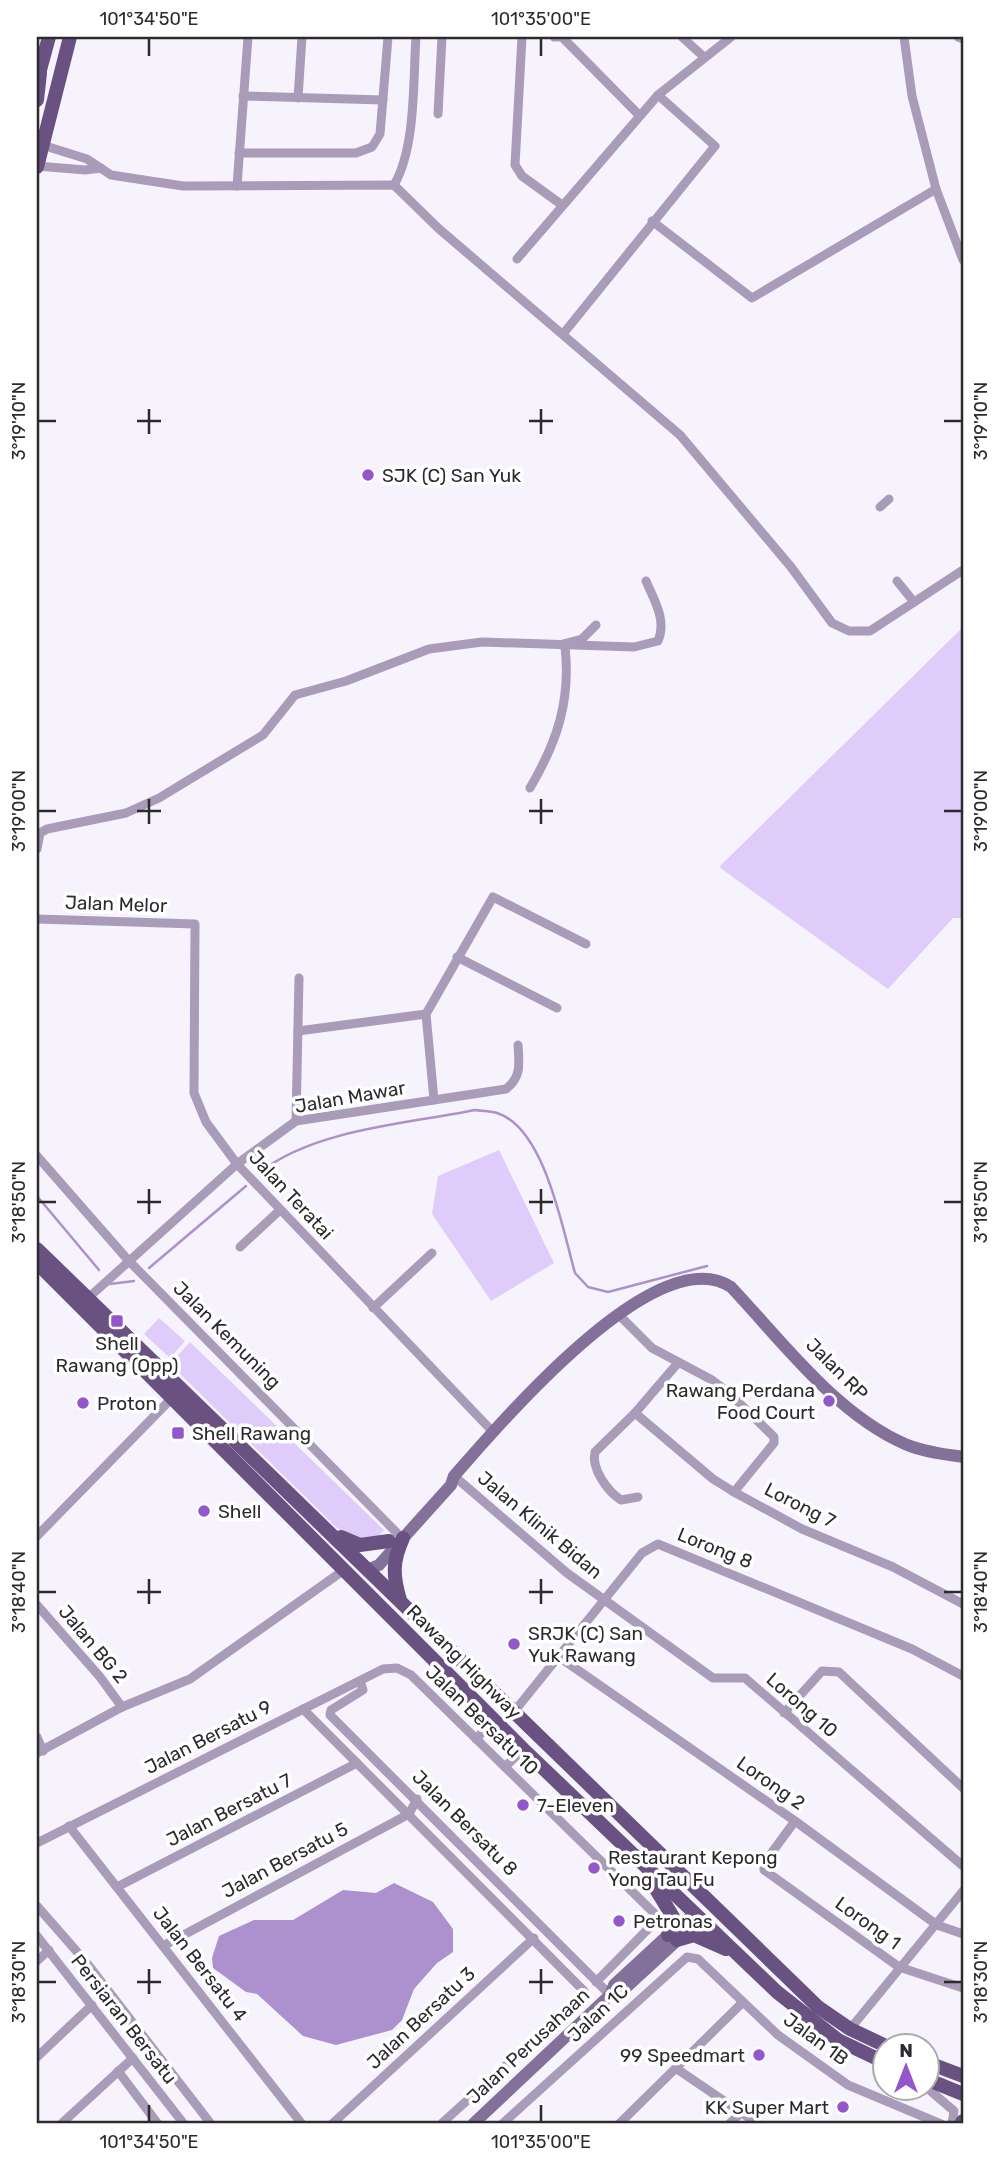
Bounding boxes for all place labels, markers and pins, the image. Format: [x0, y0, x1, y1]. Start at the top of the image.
place label: SJK (C) San Yuk [382, 464, 521, 487]
marker: SJK (C) San Yuk [360, 467, 376, 483]
marker: Shell Rawang (Opp) [109, 1313, 125, 1329]
place label: Shell Rawang (Opp) [56, 1332, 178, 1377]
place label: Rawang Perdana Food Court [666, 1379, 816, 1424]
place label: Proton [97, 1392, 157, 1415]
marker: Rawang Perdana Food Court [821, 1393, 837, 1409]
marker: Proton [75, 1395, 91, 1411]
place label: Shell Rawang [192, 1422, 311, 1445]
marker: Shell Rawang [170, 1425, 186, 1441]
place label: Shell [218, 1500, 261, 1523]
marker: Shell [196, 1503, 212, 1519]
place label: SRJK (C) San Yuk Rawang [528, 1622, 643, 1667]
marker: SRJK (C) San Yuk Rawang [506, 1636, 522, 1652]
place label: 7-Eleven [537, 1794, 614, 1817]
marker: 7-Eleven [515, 1797, 531, 1813]
place label: Restaurant Kepong Yong Tau Fu [608, 1846, 778, 1891]
marker: Restaurant Kepong Yong Tau Fu [586, 1860, 602, 1876]
place label: Petronas [633, 1910, 713, 1933]
marker: Petronas [611, 1913, 627, 1929]
place label: 99 Speedmart [620, 2044, 746, 2067]
marker: 99 Speedmart [751, 2047, 767, 2063]
place label: KK Super Mart [705, 2096, 830, 2119]
marker: KK Super Mart [835, 2099, 851, 2115]

